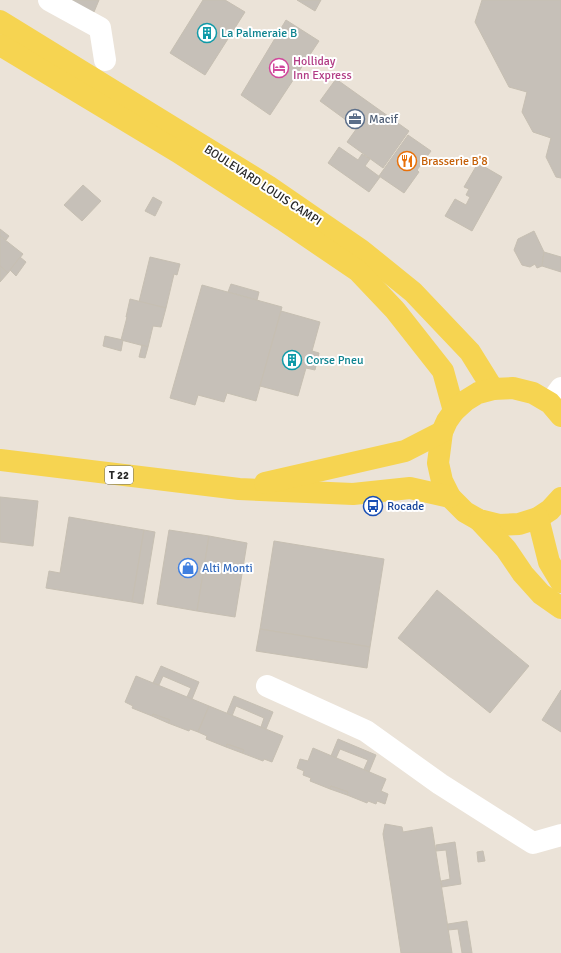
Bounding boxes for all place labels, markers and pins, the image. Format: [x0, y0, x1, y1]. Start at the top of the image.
building icon: La Palmeraie B [196, 22, 218, 44]
place label: La Palmeraie B [221, 26, 297, 41]
place label: Holliday Inn Express [293, 54, 352, 83]
hotel icon: Holliday Inn Express [268, 57, 290, 79]
office icon: Macif [344, 108, 366, 130]
place label: Macif [369, 112, 399, 127]
restaurant icon: Brasserie B'8 [396, 150, 418, 172]
place label: Brasserie B'8 [421, 154, 488, 169]
building icon: Corse Pneu [281, 349, 303, 371]
place label: Corse Pneu [306, 353, 363, 368]
bus stop icon: Rocade [362, 495, 384, 517]
place label: Rocade [387, 499, 424, 514]
shop icon: Alti Monti [177, 557, 199, 579]
place label: Alti Monti [202, 561, 253, 576]

